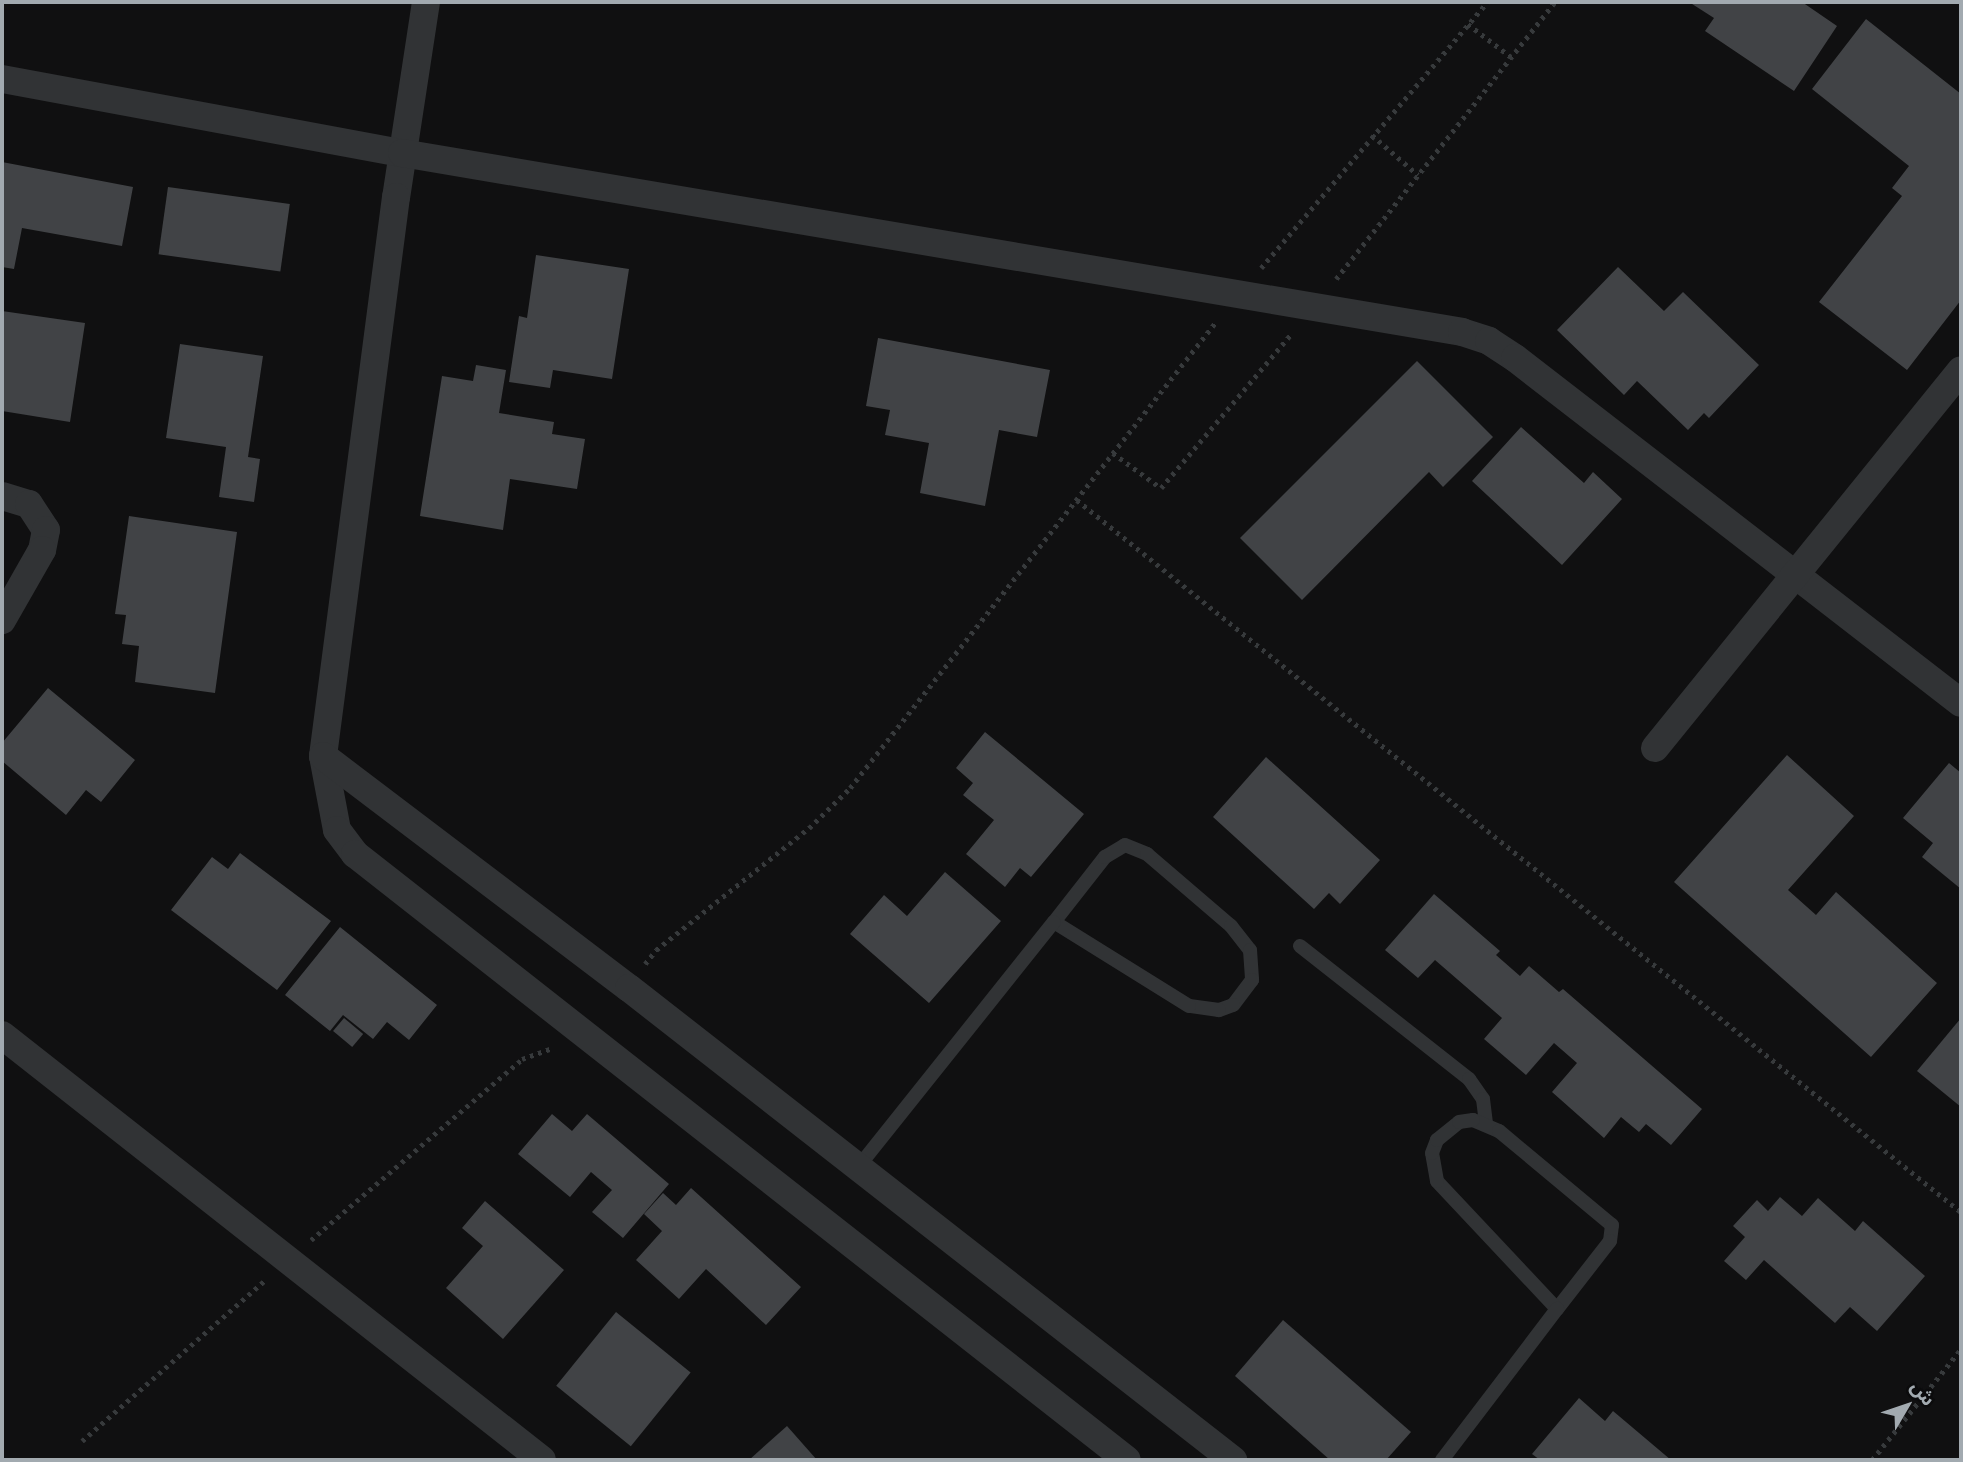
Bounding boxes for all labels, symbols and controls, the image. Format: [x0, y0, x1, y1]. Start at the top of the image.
north arrow [1872, 1371, 1942, 1441]
text: ش [1904, 1373, 1943, 1412]

